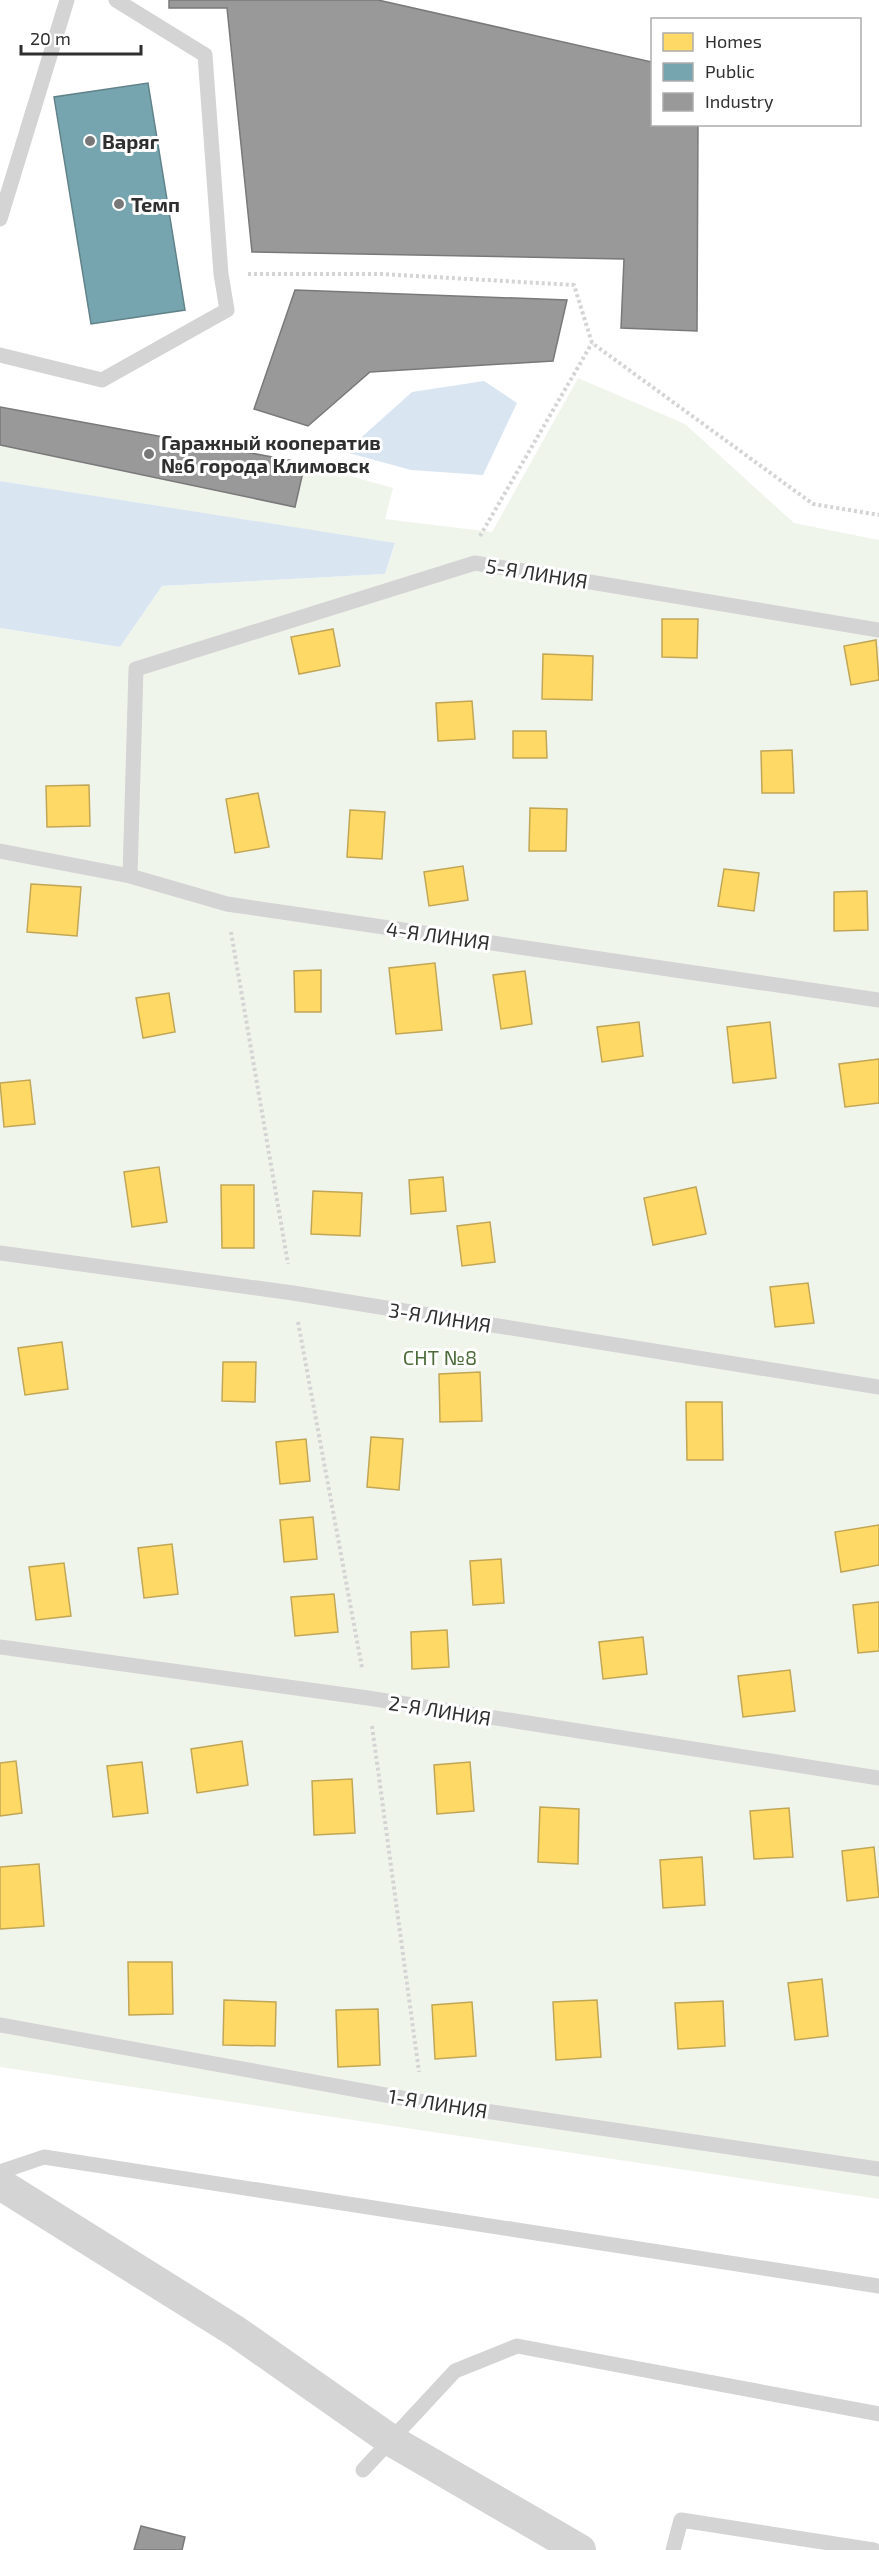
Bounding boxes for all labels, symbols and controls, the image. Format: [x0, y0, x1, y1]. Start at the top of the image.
scale bar [21, 18, 141, 56]
legend [651, 18, 861, 126]
text: 20 m [30, 27, 71, 49]
text: Homes [705, 30, 762, 52]
text: Public [705, 60, 755, 82]
text: Industry [705, 90, 774, 112]
place label: Варяг [102, 129, 160, 153]
marker: Варяг [83, 134, 97, 148]
place label: Темп [131, 192, 180, 216]
marker: Темп [112, 197, 126, 211]
place label: Гаражный кооператив №6 города Климовск [161, 430, 381, 477]
marker: Гаражный кооператив №6 города Климовск [142, 447, 156, 461]
street label: 5-Я ЛИНИЯ [484, 553, 590, 593]
street label: 4-Я ЛИНИЯ [385, 916, 491, 954]
street label: 3-Я ЛИНИЯ [387, 1297, 493, 1337]
park label: СНТ №8 [403, 1345, 477, 1369]
street label: 2-Я ЛИНИЯ [387, 1690, 493, 1730]
street label: 1-Я ЛИНИЯ [387, 2083, 489, 2123]

